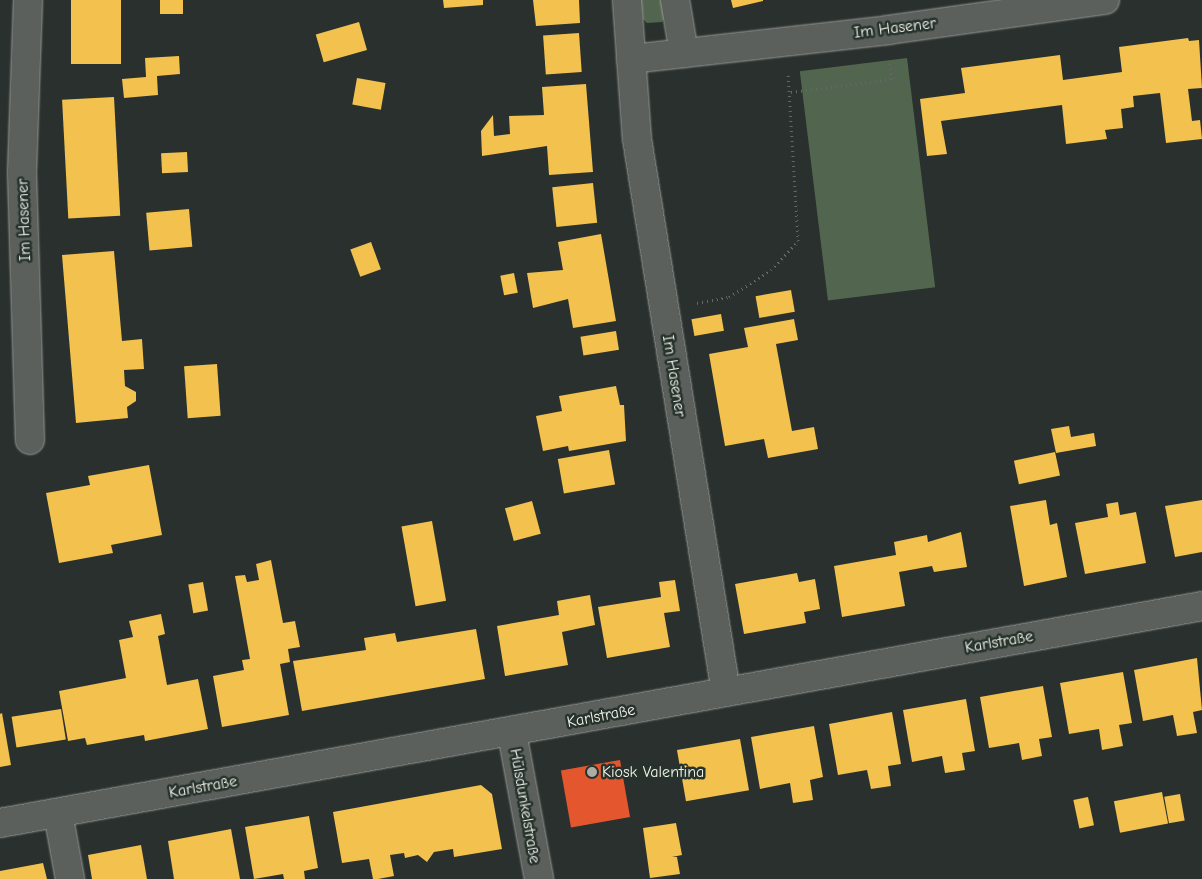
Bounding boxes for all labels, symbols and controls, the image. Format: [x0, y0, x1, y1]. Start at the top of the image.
street label: Im Hasener [853, 13, 937, 43]
street label: Im Hasener [13, 178, 35, 262]
street label: Im Hasener [658, 334, 690, 418]
street label: Karlstraße [963, 627, 1035, 657]
street label: Karlstraße [565, 700, 637, 732]
street label: Hülsdunkelstraße [505, 747, 545, 865]
place label: Kiosk Valentina [602, 762, 704, 782]
marker: Kiosk Valentina [586, 766, 598, 778]
street label: Karlstraße [167, 772, 239, 802]

